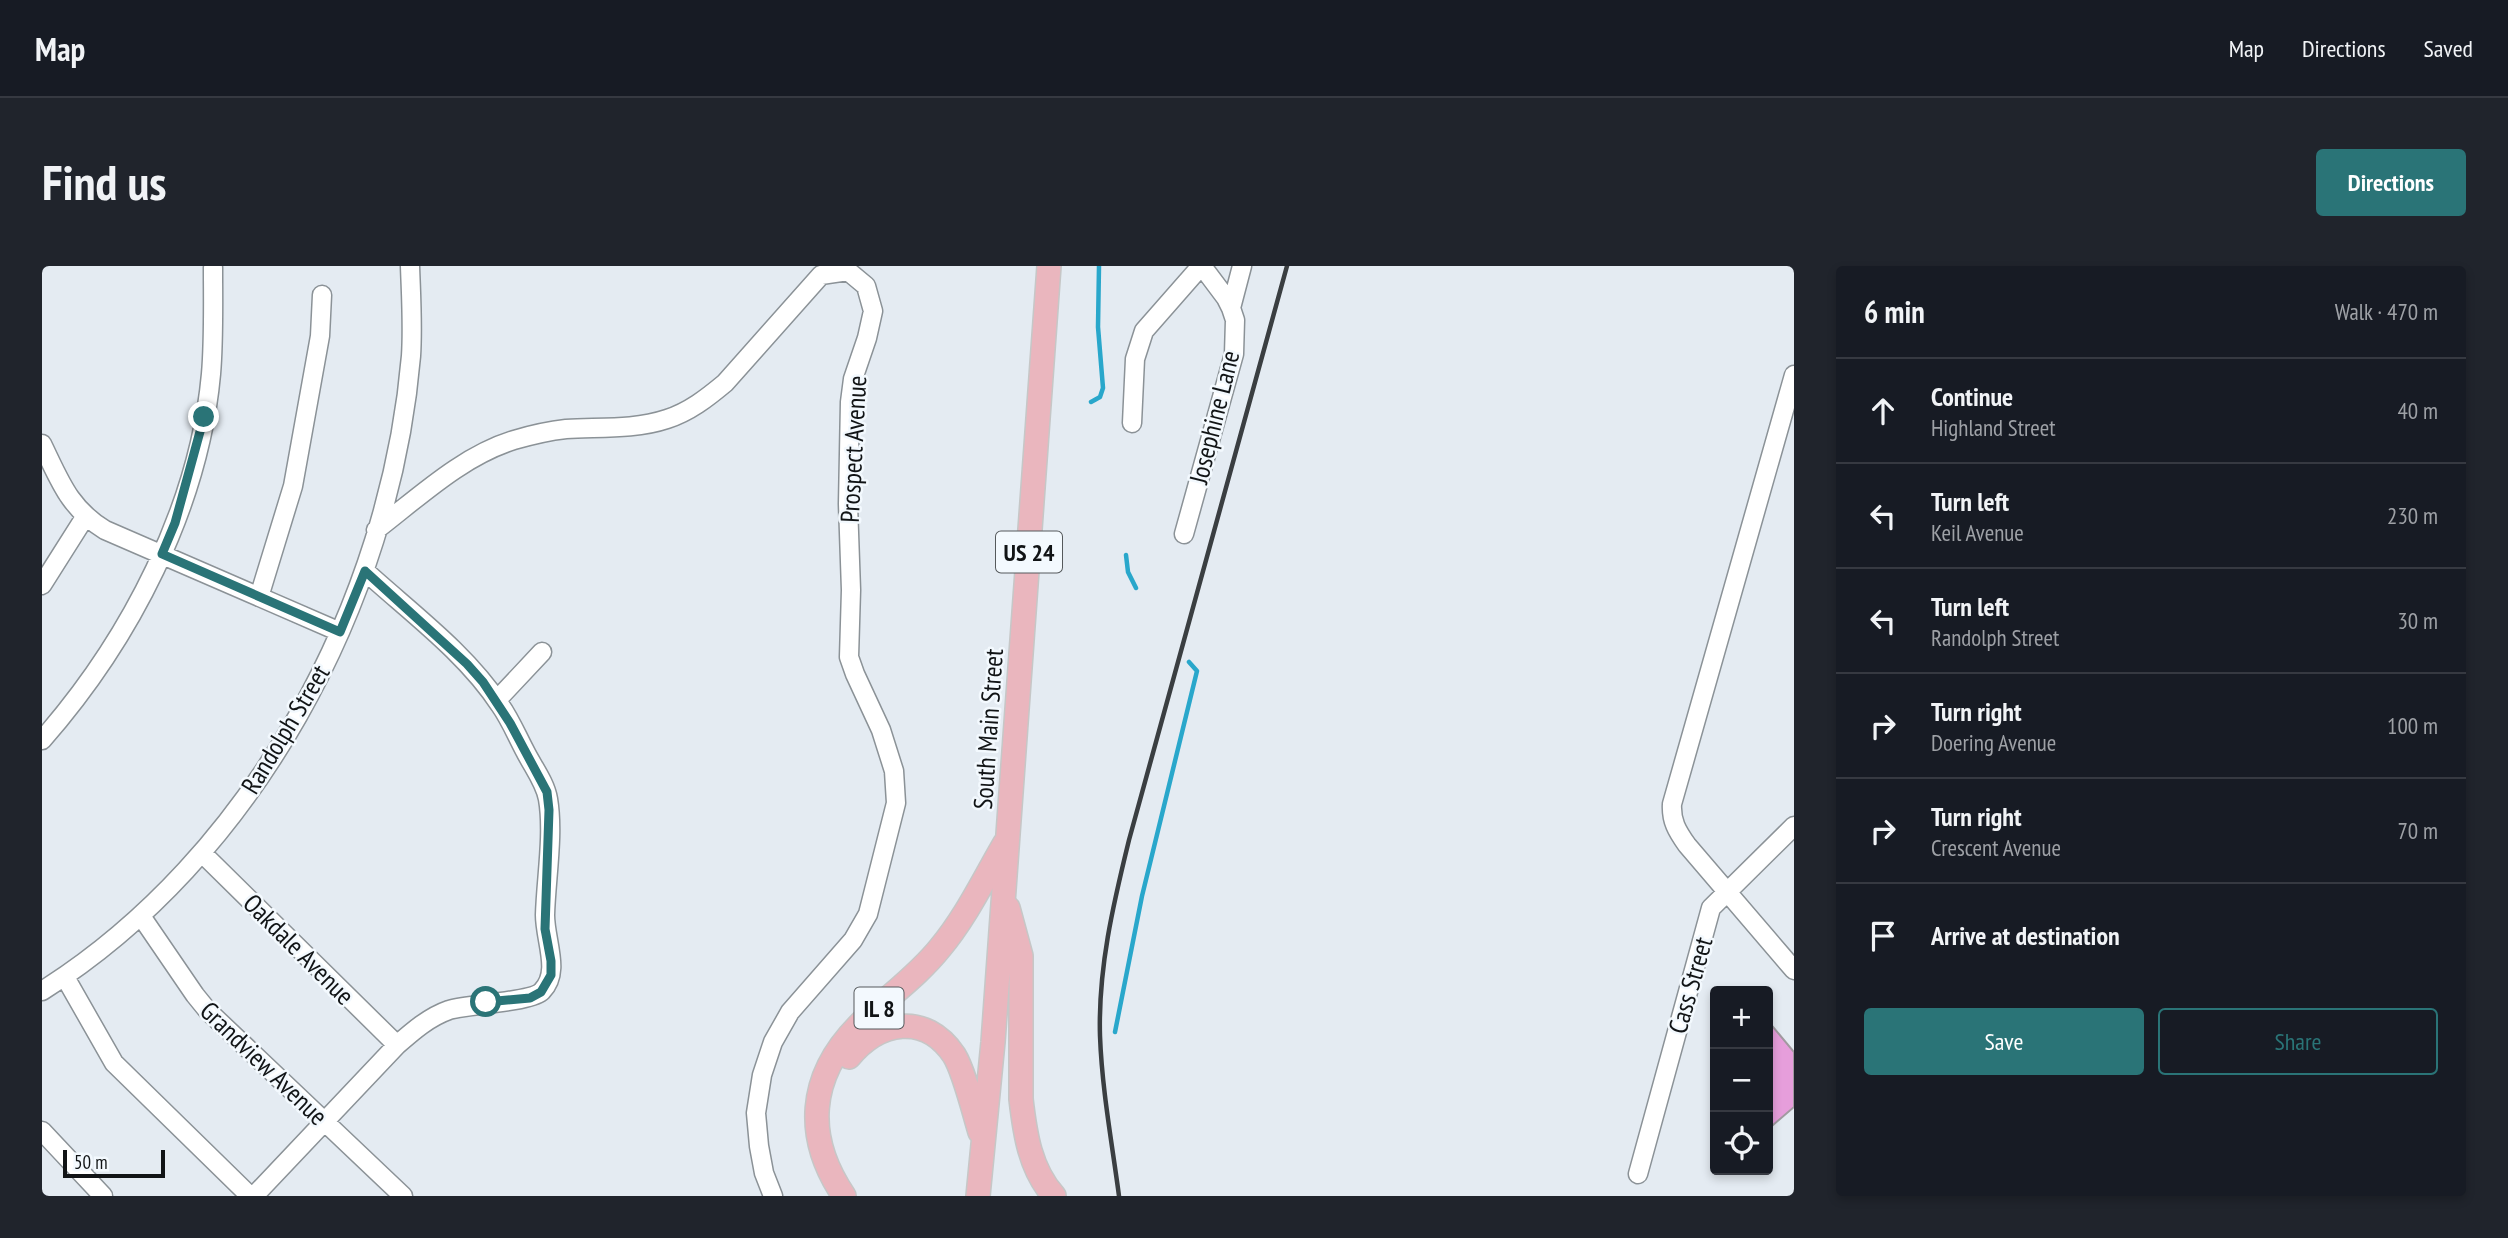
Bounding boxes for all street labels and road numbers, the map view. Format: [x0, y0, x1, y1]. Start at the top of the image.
street label: Josephine Lane [1181, 347, 1246, 488]
street label: Prospect Avenue [833, 375, 873, 523]
road number: US 24 [996, 531, 1062, 572]
street label: South Main Street [966, 647, 1010, 811]
street label: Randolph Street [234, 658, 336, 800]
street label: Oakdale Avenue [236, 886, 362, 1012]
street label: Cass Street [1661, 933, 1719, 1037]
road number: IL 8 [854, 988, 904, 1028]
street label: Grandview Avenue [193, 994, 335, 1132]

